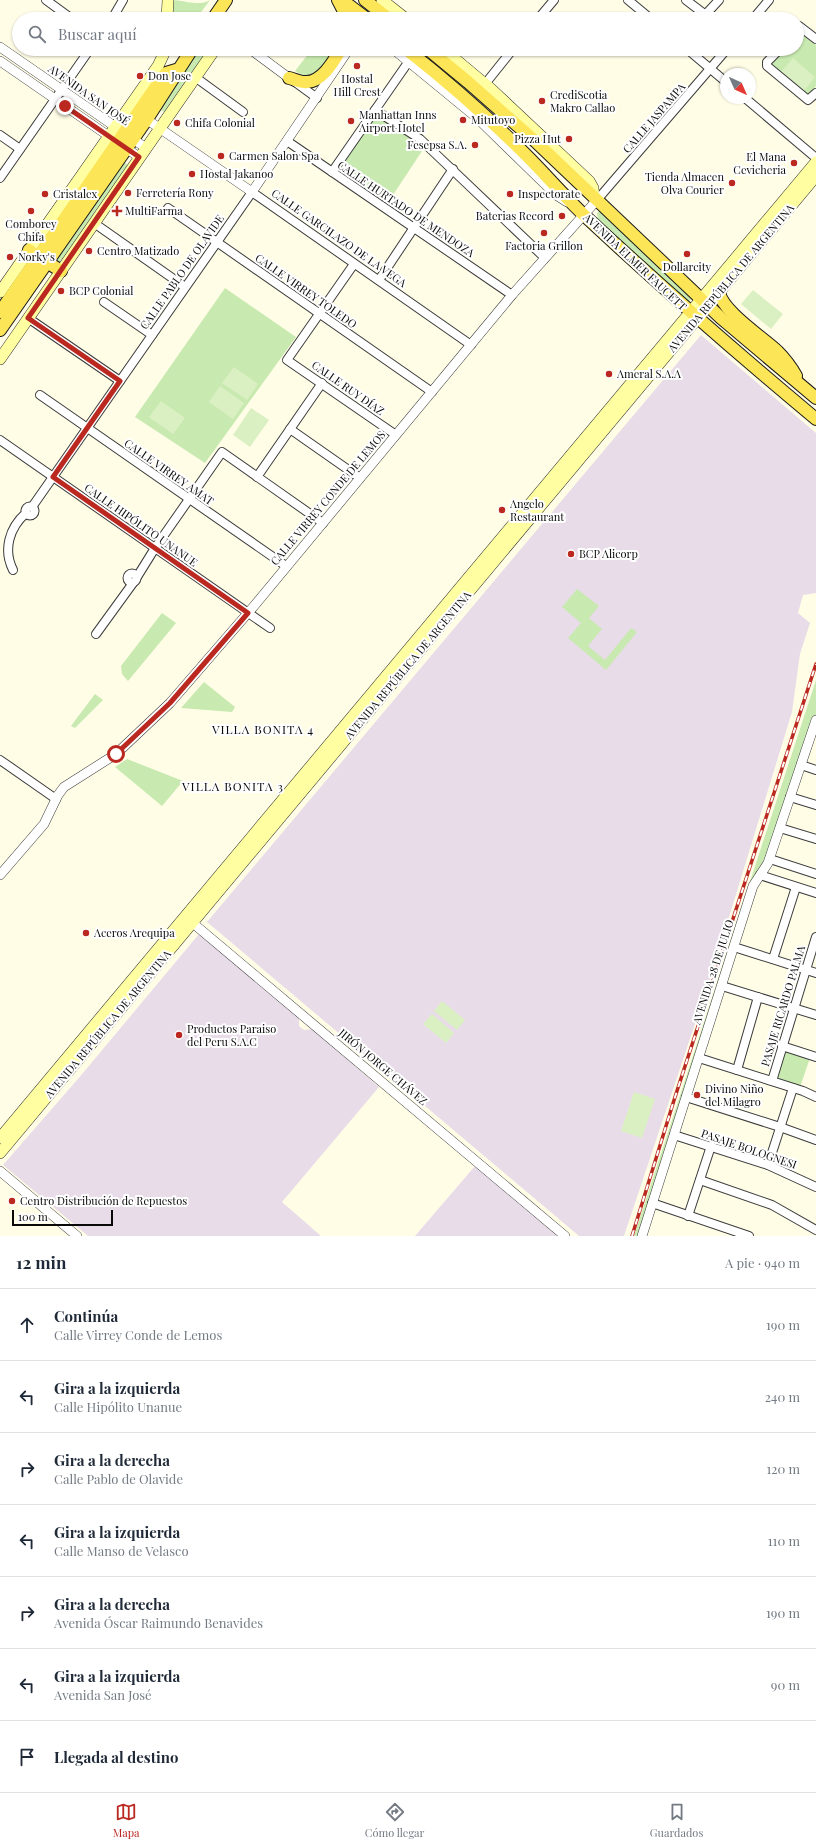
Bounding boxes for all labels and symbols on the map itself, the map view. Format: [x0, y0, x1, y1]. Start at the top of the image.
street label: AVENIDA SAN JOSÉ [45, 60, 133, 129]
marker: Hostal Hill Crest [352, 61, 362, 71]
place label: Don Jose [148, 68, 192, 83]
north arrow [720, 68, 756, 104]
marker: Don Jose [135, 71, 145, 81]
place label: Hostal Hill Crest [333, 71, 381, 99]
street label: CALLE JASPAMPA [619, 79, 688, 156]
place label: CrediScotia Makro Callao [550, 87, 615, 115]
marker: CrediScotia Makro Callao [537, 96, 547, 106]
route end [56, 97, 74, 115]
place label: Manhattan Inns Airport Hotel [358, 107, 437, 135]
place label: Mitutoyo [471, 112, 515, 127]
place label: Chifa Colonial [185, 115, 255, 130]
marker: Mitutoyo [458, 115, 468, 125]
marker: Manhattan Inns Airport Hotel [346, 116, 356, 126]
marker: Chifa Colonial [172, 118, 182, 128]
place label: Pizza Hut [514, 131, 561, 146]
marker: Pizza Hut [564, 134, 574, 144]
place label: Fesepsa S.A. [407, 137, 467, 152]
marker: Fesepsa S.A. [470, 140, 480, 150]
place label: Carmen Salon Spa [229, 148, 320, 163]
place label: El Mana Cevicheria [733, 149, 787, 177]
marker: Carmen Salon Spa [216, 151, 226, 161]
street label: CALLE HURTADO DE MENDOZA [335, 157, 478, 260]
marker: El Mana Cevicheria [789, 158, 799, 168]
place label: Hostal Jakanoo [200, 166, 273, 181]
marker: Hostal Jakanoo [187, 169, 197, 179]
place label: Tienda Almacen Olva Courier [645, 169, 724, 197]
marker: Tienda Almacen Olva Courier [727, 178, 737, 188]
place label: Ferretería Rony [136, 185, 214, 200]
street label: CALLE GARCILAZO DE LA VEGA [269, 185, 410, 290]
place label: Cristalex [53, 186, 97, 201]
place label: Inspectorate [518, 186, 581, 201]
marker: Ferretería Rony [123, 188, 133, 198]
marker: Cristalex [40, 189, 50, 199]
marker: Inspectorate [505, 189, 515, 199]
street label: AVENIDA REPÚBLICA DE ARGENTINA [664, 200, 797, 356]
place label: MultiFarma [125, 203, 183, 218]
marker: Comborey Chifa [26, 206, 36, 216]
marker: MultiFarma [112, 206, 122, 216]
place label: Baterias Record [476, 208, 555, 223]
street label: AVENIDA ELMER FAUCETT [580, 209, 690, 314]
street label: CALLE PABLO DE OLAVIDE [136, 211, 227, 332]
marker: Baterias Record [557, 211, 567, 221]
place label: Comborey Chifa [5, 216, 57, 244]
marker: Factoria Grillon [539, 228, 549, 238]
place label: Factoria Grillon [505, 238, 583, 253]
place label: Centro Matizado [97, 243, 179, 258]
marker: Centro Matizado [84, 246, 94, 256]
place label: Norky's [18, 249, 55, 264]
marker: Dollarcity [682, 249, 692, 259]
street label: CALLE VIRREY TOLEDO [253, 250, 360, 331]
marker: Norky's [5, 252, 15, 262]
place label: Dollarcity [663, 259, 712, 274]
place label: BCP Colonial [69, 283, 133, 298]
marker: BCP Colonial [56, 286, 66, 296]
street label: CALLE RUY DÍAZ [309, 357, 388, 418]
place label: Ameral S.A.A [616, 366, 681, 381]
marker: Ameral S.A.A [604, 369, 614, 379]
street label: CALLE VIRREY CONDE DE LEMOS [267, 427, 389, 568]
street label: CALLE VIRREY AMAT [122, 435, 217, 508]
street label: CALLE HIPÓLITO UNANUE [82, 480, 201, 570]
place label: Angelo Restaurant [509, 496, 564, 524]
marker: Angelo Restaurant [497, 505, 507, 515]
place label: BCP Alicorp [579, 546, 638, 561]
marker: BCP Alicorp [566, 549, 576, 559]
street label: AVENIDA REPÚBLICA DE ARGENTINA [341, 587, 474, 743]
district label: VILLA BONITA 4 [211, 721, 314, 737]
route start [107, 745, 125, 763]
district label: VILLA BONITA 3 [181, 778, 284, 794]
street label: AVENIDA 28 DE JULIO [688, 918, 737, 1027]
place label: Aceros Arequipa [93, 925, 175, 940]
marker: Aceros Arequipa [81, 928, 91, 938]
street label: PASAJE RICARDO PALMA [757, 944, 808, 1068]
street label: AVENIDA REPÚBLICA DE ARGENTINA [41, 946, 174, 1102]
place label: Productos Paraiso del Peru S.A.C [187, 1021, 276, 1049]
street label: JIRÓN JORGE CHÁVEZ [335, 1024, 431, 1108]
marker: Productos Paraiso del Peru S.A.C [174, 1030, 184, 1040]
place label: Divino Niño del Milagro [705, 1081, 764, 1109]
marker: Divino Niño del Milagro [692, 1090, 702, 1100]
street label: PASAJE BOLOGNESI [699, 1125, 799, 1172]
place label: Centro Distribución de Repuestos [20, 1193, 187, 1208]
marker: Centro Distribución de Repuestos [7, 1196, 17, 1206]
scale bar [12, 1208, 113, 1227]

